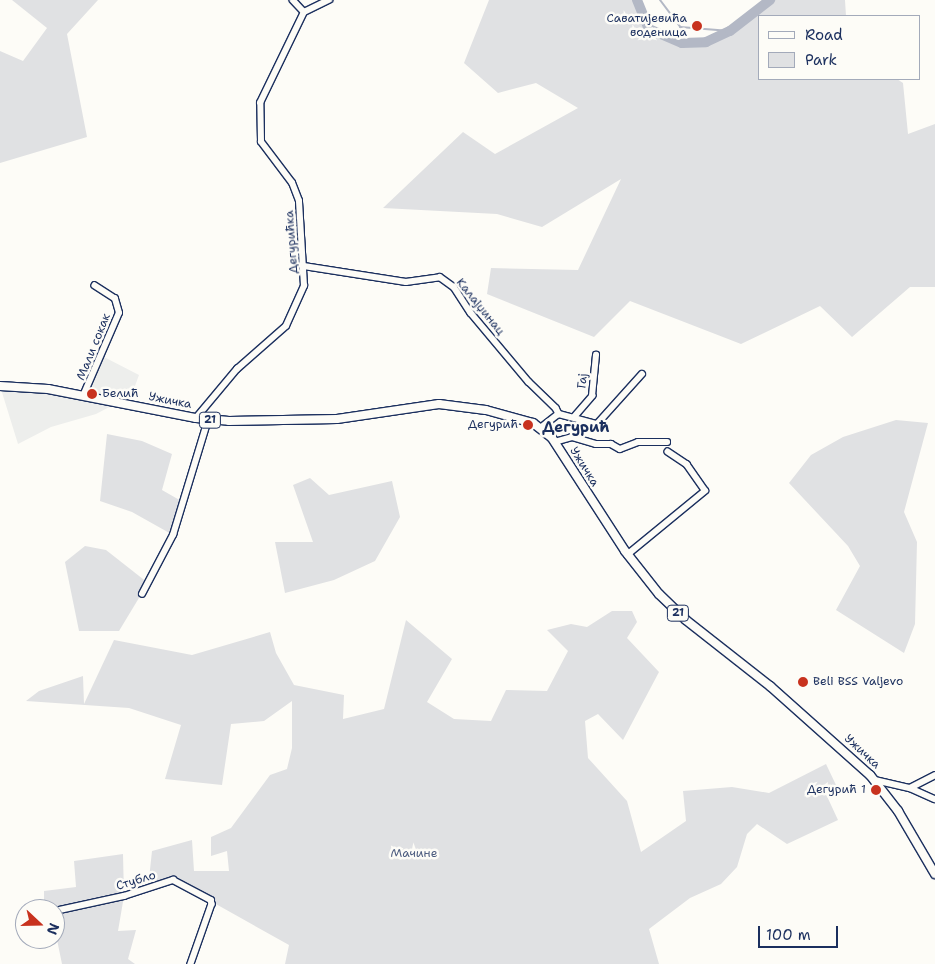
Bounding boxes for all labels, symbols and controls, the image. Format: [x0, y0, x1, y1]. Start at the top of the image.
place label: Саватијевића воденица [607, 12, 687, 40]
legend [758, 15, 920, 80]
marker: Саватијевића воденица [691, 20, 703, 32]
text: Road [805, 25, 843, 45]
text: Park [805, 50, 837, 70]
street label: Дегурићка [283, 210, 301, 274]
street label: Калајџинац [453, 276, 507, 338]
street label: Мали сокак [74, 311, 114, 383]
street label: Гај [575, 373, 591, 389]
place label: Белић [102, 387, 139, 401]
marker: Белић [86, 388, 98, 400]
street label: Ужичка [147, 390, 193, 412]
road number: 21 [199, 412, 221, 428]
place label: Дегурић [468, 418, 518, 432]
marker: Дегурић [522, 419, 534, 431]
district label: Дегурић [542, 419, 610, 437]
street label: Ужичка [566, 445, 602, 489]
road number: 21 [667, 604, 689, 622]
place label: Beli BSS Valjevo [813, 675, 903, 689]
marker: Beli BSS Valjevo [797, 676, 809, 688]
street label: Ужичка [841, 732, 883, 772]
place label: Дегурић 1 [807, 783, 866, 797]
marker: Дегурић 1 [870, 784, 882, 796]
park label: Мачине [391, 847, 437, 861]
street label: Стубло [114, 868, 158, 894]
north arrow [15, 899, 65, 949]
scale bar [760, 916, 840, 948]
text: N [43, 921, 63, 937]
text: 100 m [766, 925, 811, 945]

